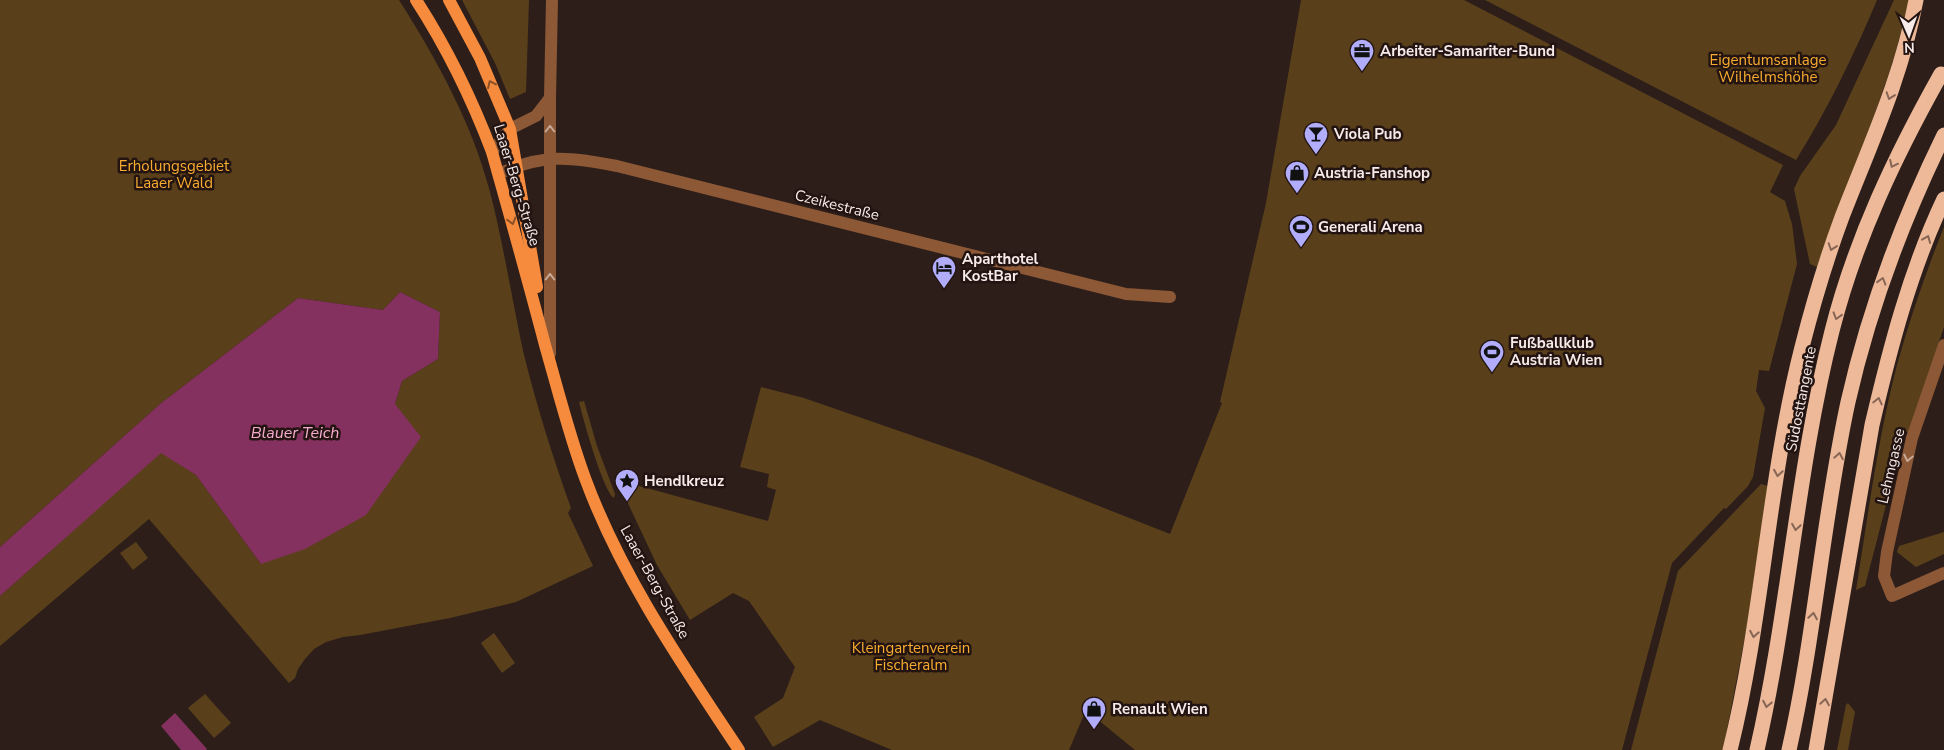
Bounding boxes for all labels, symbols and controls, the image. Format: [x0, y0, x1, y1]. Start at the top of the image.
north arrow [1884, 10, 1934, 60]
office icon: Arbeiter-Samariter-Bund [1349, 38, 1375, 72]
text: N [1904, 38, 1915, 57]
place label: Arbeiter-Samariter-Bund [1380, 41, 1555, 61]
park label: Eigentumsanlage Wilhelmshöhe [1710, 50, 1826, 87]
one-way arrow [487, 80, 498, 89]
one-way arrow [1886, 91, 1896, 99]
bar icon: Viola Pub [1303, 121, 1329, 155]
street label: Laaer-Berg-Straße [489, 122, 545, 248]
one-way arrow [545, 124, 555, 132]
place label: Viola Pub [1333, 124, 1402, 144]
park label: Erholungsgebiet Laaer Wald [119, 156, 230, 193]
one-way arrow [1889, 159, 1900, 168]
shop icon: Austria-Fanshop [1284, 160, 1310, 194]
place label: Austria-Fanshop [1314, 163, 1430, 183]
street label: Czeikestraße [793, 185, 881, 225]
sports icon: Generali Arena [1288, 214, 1314, 248]
one-way arrow [506, 217, 516, 225]
place label: Generali Arena [1318, 217, 1423, 237]
one-way arrow [1921, 235, 1931, 244]
one-way arrow [1828, 243, 1838, 251]
place label: Aparthotel KostBar [962, 249, 1039, 286]
hotel icon: Aparthotel KostBar [931, 255, 957, 289]
one-way arrow [545, 273, 555, 281]
one-way arrow [1876, 277, 1886, 286]
one-way arrow [1832, 311, 1842, 319]
place label: Fußballklub Austria Wien [1510, 333, 1602, 370]
sports icon: Fußballklub Austria Wien [1479, 339, 1505, 373]
street label: Südosttangente [1781, 345, 1821, 453]
one-way arrow [1872, 396, 1883, 405]
water label: Blauer Teich [251, 422, 339, 444]
street label: Lehmgasse [1873, 426, 1909, 506]
one-way arrow [1833, 451, 1843, 460]
one-way arrow [1903, 454, 1914, 463]
place icon: Hendlkreuz [614, 468, 640, 502]
one-way arrow [1774, 469, 1784, 478]
place label: Hendlkreuz [644, 471, 724, 491]
street label: Laaer-Berg-Straße [616, 522, 694, 642]
one-way arrow [1791, 523, 1802, 531]
one-way arrow [1807, 612, 1818, 620]
one-way arrow [1749, 629, 1759, 638]
park label: Kleingartenverein Fischeralm [852, 638, 970, 675]
shop icon: Renault Wien [1081, 696, 1107, 730]
one-way arrow [1820, 698, 1830, 707]
place label: Renault Wien [1112, 699, 1208, 719]
one-way arrow [1762, 700, 1773, 709]

